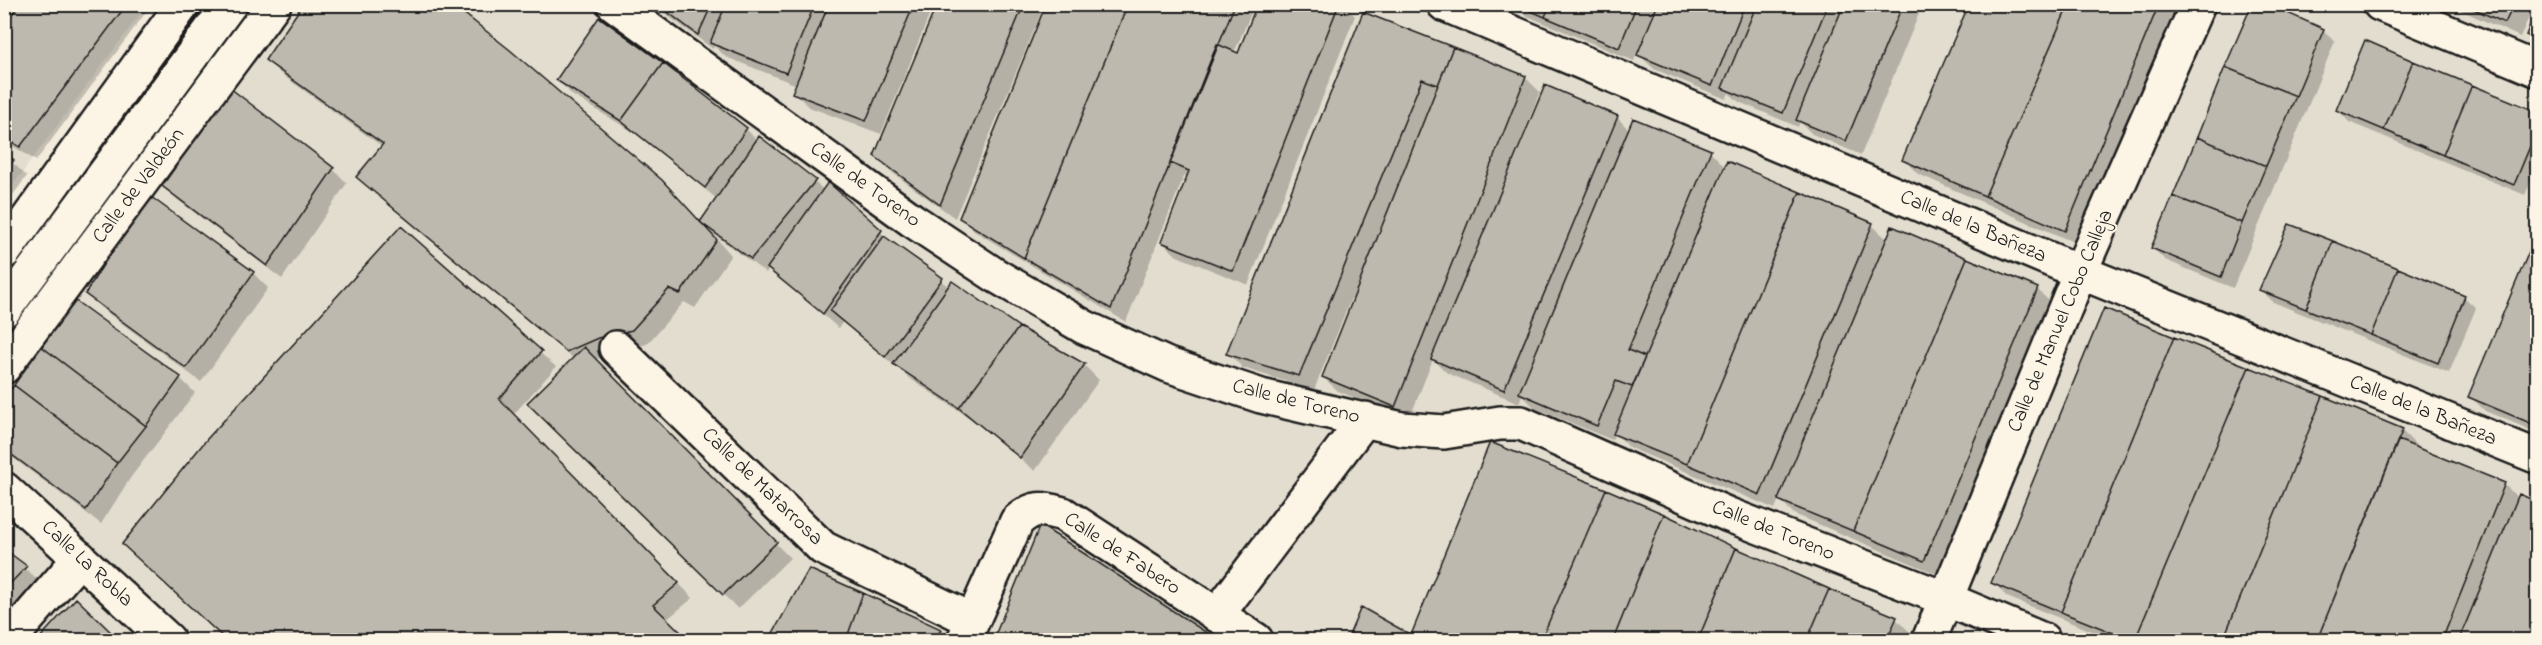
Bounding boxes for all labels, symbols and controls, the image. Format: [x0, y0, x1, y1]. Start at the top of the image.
street label: Calle de Valdeón [85, 122, 193, 250]
street label: Calle de Toreno [803, 135, 927, 235]
street label: Calle de la Bañeza [1895, 183, 2051, 271]
street label: Calle de Manuel Cobo Calleja [2000, 205, 2122, 437]
street label: Calle de la Bañeza [2345, 368, 2501, 454]
street label: Calle de Toreno [1229, 372, 1363, 432]
street label: Calle de Matarrosa [694, 421, 830, 553]
street label: Calle de Toreno [1707, 493, 1839, 569]
street label: Calle de Fabero [1058, 505, 1186, 603]
street label: Calle La Robla [34, 513, 140, 615]

